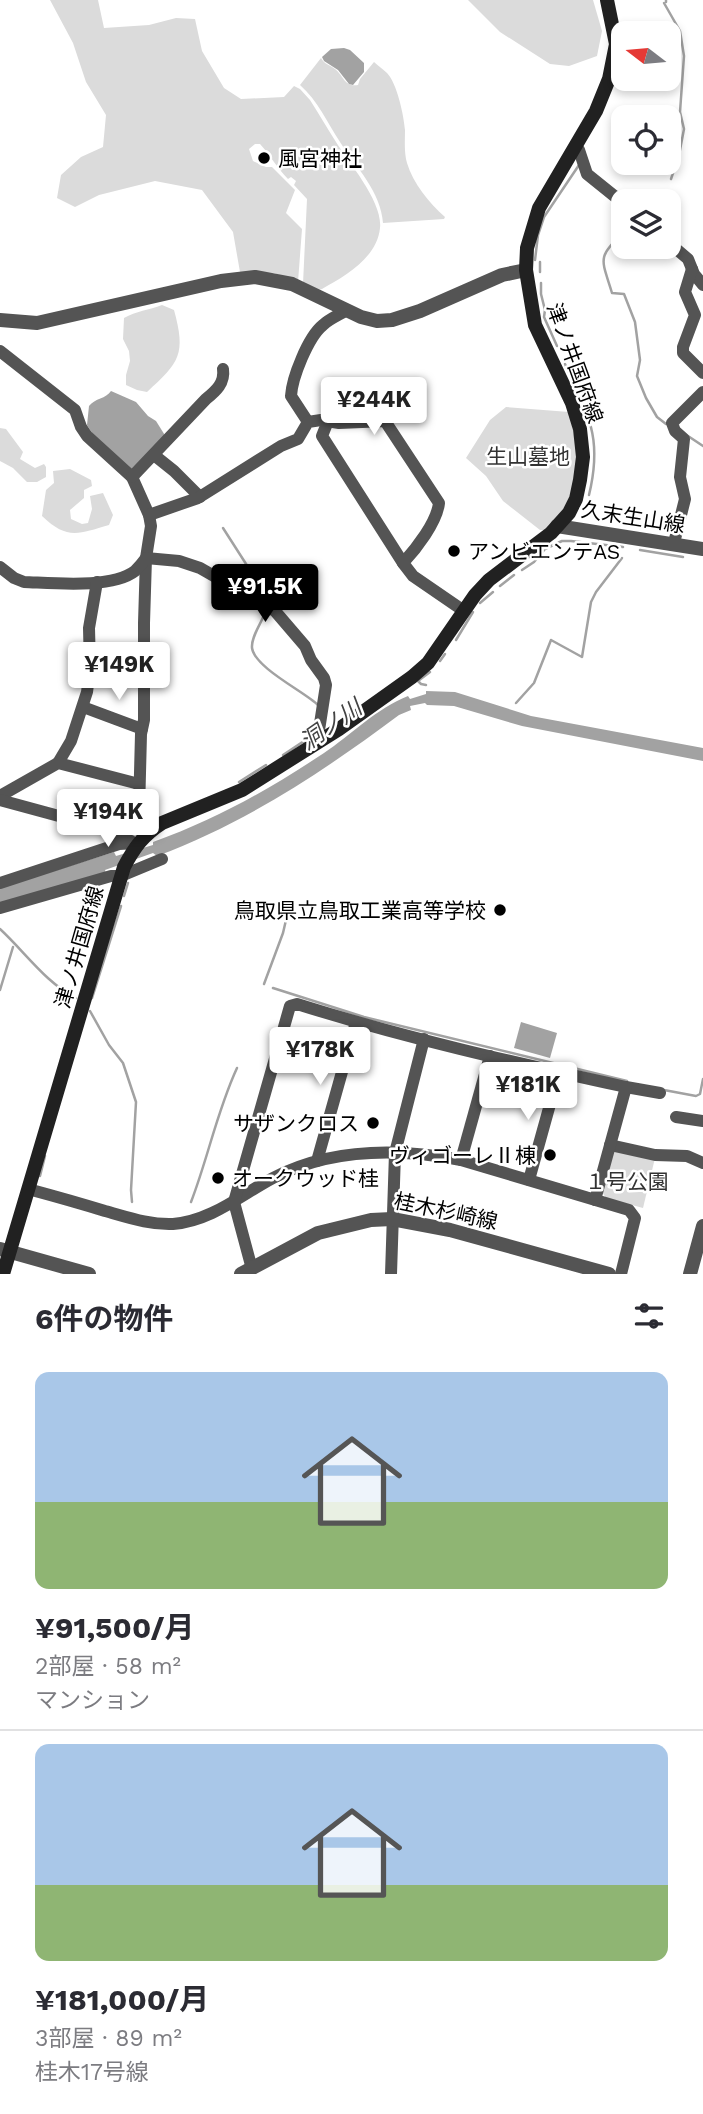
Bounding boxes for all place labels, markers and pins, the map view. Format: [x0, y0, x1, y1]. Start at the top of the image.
place label: 風宮神社 [278, 146, 362, 171]
marker: 風宮神社 [256, 150, 272, 166]
pin: ¥244K [325, 378, 423, 437]
place label: アンビエンテAS [468, 539, 620, 564]
marker: アンビエンテAS [446, 543, 462, 559]
pin: ¥91.5K [208, 564, 322, 624]
pin: ¥149K [70, 642, 168, 702]
pin: ¥194K [59, 790, 157, 849]
place label: 鳥取県立鳥取工業高等学校 [234, 898, 486, 923]
marker: 鳥取県立鳥取工業高等学校 [492, 902, 508, 918]
pin: ¥178K [271, 1028, 369, 1087]
pin: ¥181K [479, 1062, 577, 1122]
place label: サザンクロス [233, 1111, 359, 1136]
marker: サザンクロス [365, 1115, 381, 1131]
place label: ヴィゴーレⅡ棟 [389, 1143, 536, 1168]
marker: ヴィゴーレⅡ棟 [542, 1147, 558, 1163]
place label: オークウッド桂 [232, 1166, 379, 1191]
marker: オークウッド桂 [210, 1170, 226, 1186]

